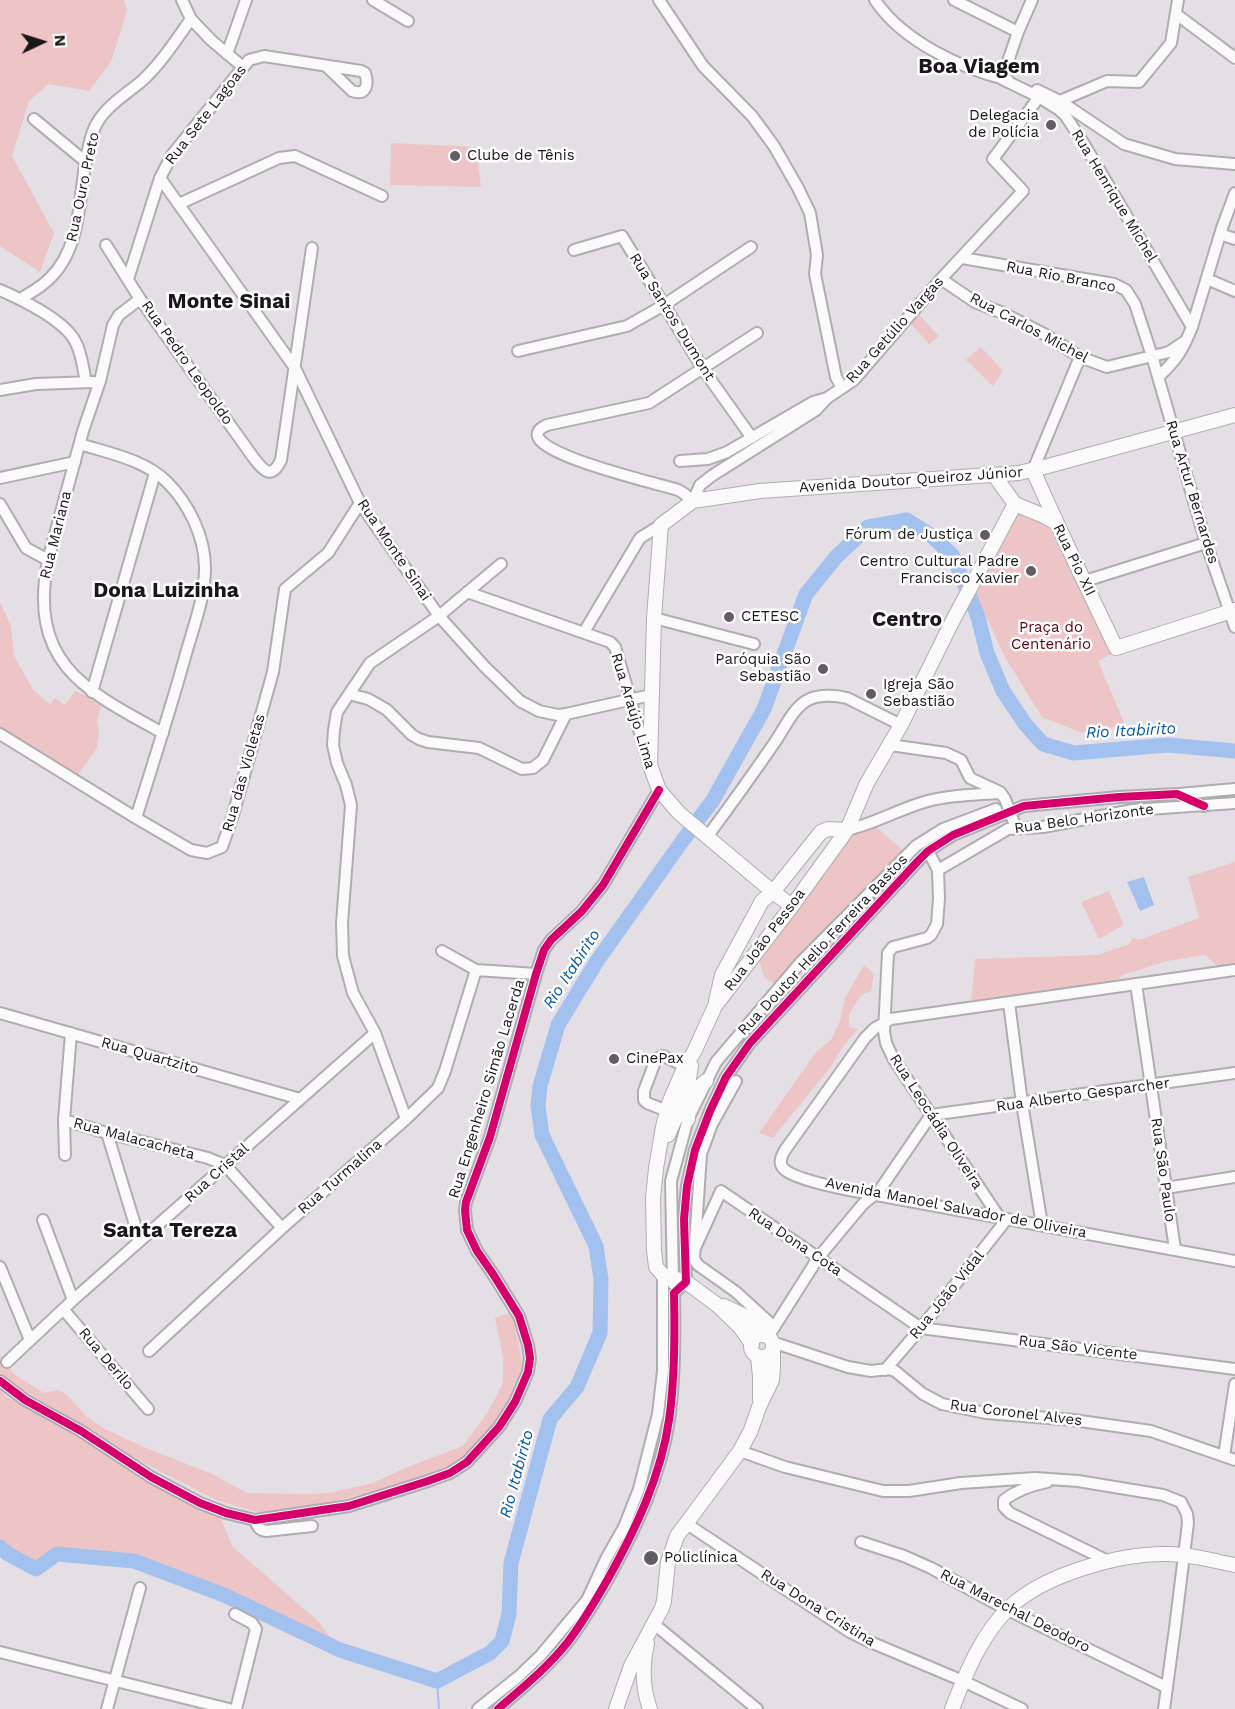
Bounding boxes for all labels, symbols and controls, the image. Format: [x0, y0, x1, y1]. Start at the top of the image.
north arrow [12, 12, 72, 72]
text: N [51, 34, 70, 47]
district label: Boa Viagem [918, 54, 1040, 80]
street label: Rua Sete Lagoas [161, 62, 251, 168]
place label: Delegacia de Polícia [968, 107, 1039, 142]
marker: Delegacia de Polícia [1044, 118, 1058, 132]
street label: Rua Henrique Michel [1067, 126, 1161, 266]
street label: Rua Ouro Preto [63, 130, 103, 244]
place label: Clube de Tênis [467, 147, 575, 165]
marker: Clube de Tênis [448, 149, 462, 163]
street label: Rua Santos Dumont [625, 250, 719, 384]
street label: Rua Rio Branco [1005, 258, 1117, 296]
street label: Rua Getúlio Vargas [842, 273, 948, 387]
district label: Monte Sinai [168, 289, 290, 315]
street label: Rua Carlos Michel [967, 289, 1091, 367]
street label: Rua Pedro Leopoldo [137, 297, 237, 429]
street label: Rua Artur Bernardes [1162, 418, 1222, 566]
street label: Avenida Doutor Queiroz Júnior [798, 463, 1024, 497]
street label: Rua Mariana [36, 489, 76, 581]
street label: Rua Monte Sinai [353, 496, 435, 604]
street label: Rua Pio XII [1049, 521, 1099, 599]
place label: Fórum de Justiça [845, 526, 973, 544]
marker: Fórum de Justiça [978, 528, 992, 542]
place label: Centro Cultural Padre Francisco Xavier [860, 553, 1019, 588]
marker: Centro Cultural Padre Francisco Xavier [1024, 564, 1038, 578]
district label: Dona Luizinha [93, 578, 239, 604]
district label: Centro [872, 607, 942, 633]
place label: CETESC [741, 608, 799, 626]
marker: CETESC [722, 610, 736, 624]
park label: Praça do Centenário [1011, 619, 1091, 654]
street label: Rua Araújo Lima [607, 651, 659, 771]
place label: Paróquia São Sebastião [715, 651, 811, 686]
marker: Paróquia São Sebastião [816, 662, 830, 676]
place label: Igreja São Sebastião [883, 676, 955, 711]
marker: Igreja São Sebastião [864, 687, 878, 701]
street label: Rua das Violetas [219, 712, 269, 834]
water label: Rio Itabirito [1085, 719, 1177, 743]
street label: Rua Belo Horizonte [1013, 800, 1155, 838]
street label: Rua Doutor Helio Ferreira Bastos [734, 851, 912, 1039]
street label: Rua João Pessoa [721, 885, 809, 995]
water label: Rio Itabirito [539, 926, 605, 1012]
street label: Rua Engenheiro Simão Lacerda [445, 977, 529, 1201]
street label: Rua Quartzito [99, 1033, 201, 1079]
place label: CinePax [626, 1050, 684, 1068]
street label: Rua Leocádia Oliveira [886, 1051, 986, 1193]
marker: CinePax [607, 1052, 621, 1066]
street label: Rua Alberto Gesparcher [995, 1074, 1171, 1116]
street label: Rua Malacacheta [71, 1114, 197, 1164]
street label: Rua São Paulo [1147, 1117, 1179, 1223]
street label: Rua Turmalina [294, 1136, 386, 1218]
street label: Rua Cristal [181, 1139, 253, 1207]
street label: Avenida Manoel Salvador de Oliveira [824, 1174, 1088, 1242]
street label: Rua Dona Cota [745, 1204, 845, 1280]
district label: Santa Tereza [103, 1218, 237, 1244]
street label: Rua João Vidal [906, 1247, 988, 1343]
street label: Rua Derilo [75, 1324, 137, 1394]
street label: Rua São Vicente [1018, 1332, 1138, 1364]
street label: Rua Coronel Alves [949, 1396, 1083, 1430]
water label: Rio Itabirito [496, 1428, 538, 1520]
marker: Policlínica [642, 1549, 660, 1567]
place label: Policlínica [664, 1549, 738, 1567]
street label: Rua Dona Cristina [757, 1565, 879, 1651]
street label: Rua Marechal Deodoro [937, 1565, 1093, 1657]

